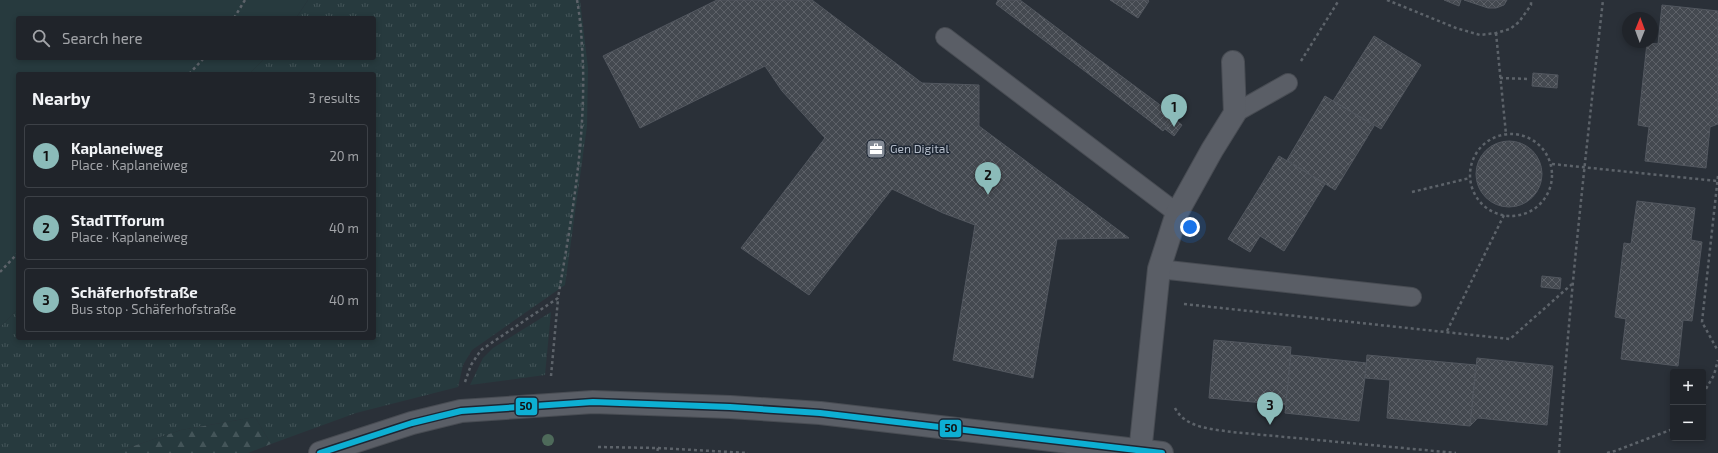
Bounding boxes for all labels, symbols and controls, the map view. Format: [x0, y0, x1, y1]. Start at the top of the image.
north arrow [1622, 12, 1658, 48]
search box [16, 16, 376, 60]
icon: search [30, 27, 52, 49]
text: Search here [62, 29, 143, 47]
text: Nearby [32, 88, 90, 108]
text: 3 results [309, 90, 360, 106]
pin: 1 [1161, 94, 1187, 127]
office icon: Gen Digital [865, 138, 887, 160]
text: Kaplaneiweg [71, 139, 163, 157]
place label: Gen Digital [890, 141, 949, 155]
text: 1 [43, 148, 49, 164]
text: 20 m [330, 148, 359, 164]
text: Place · Kaplaneiweg [71, 157, 188, 173]
pin: 2 [975, 162, 1001, 195]
text: StadTTforum [71, 211, 164, 229]
your location [1180, 217, 1200, 237]
text: 2 [42, 220, 50, 236]
text: 40 m [329, 220, 359, 236]
text: Place · Kaplaneiweg [71, 229, 188, 245]
text: Schäferhofstraße [71, 283, 198, 301]
text: 3 [42, 292, 50, 308]
text: 40 m [329, 292, 359, 308]
text: Bus stop · Schäferhofstraße [71, 301, 236, 317]
map controls [1670, 369, 1706, 441]
button: + [1670, 369, 1706, 405]
pin: 3 [1257, 392, 1283, 425]
line badge: 50 [515, 397, 538, 416]
text: 50 [519, 399, 533, 412]
button: − [1670, 405, 1706, 441]
line badge: 50 [939, 419, 962, 438]
text: 50 [944, 421, 958, 434]

